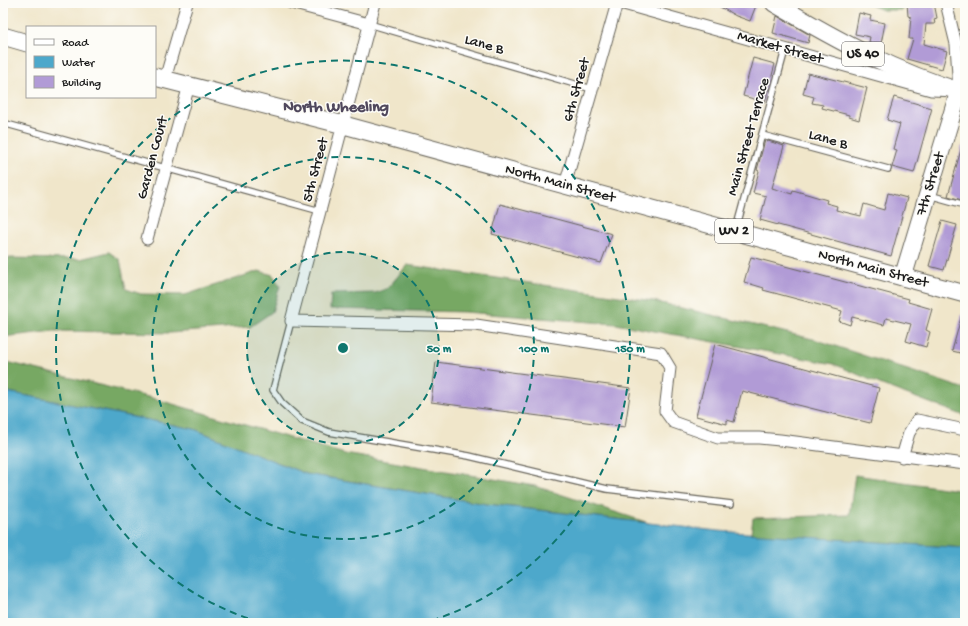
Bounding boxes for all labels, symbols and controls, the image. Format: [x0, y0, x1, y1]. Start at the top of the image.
legend [26, 26, 156, 98]
street label: Market Street [735, 27, 827, 69]
street label: Lane B [462, 31, 506, 59]
text: Road [62, 37, 89, 51]
road number: US 40 [842, 42, 884, 66]
street label: 6th Street [559, 54, 595, 124]
text: Water [62, 57, 96, 71]
street label: Main Street Terrace [724, 76, 774, 198]
text: Building [61, 77, 101, 91]
district label: North Wheeling [283, 99, 389, 118]
street label: Garden Court [133, 113, 173, 201]
street label: Lane B [806, 126, 850, 154]
street label: 5th Street [299, 134, 334, 204]
street label: 7th Street [913, 148, 950, 219]
street label: North Main Street [503, 161, 619, 208]
road number: WV 2 [715, 219, 753, 243]
street label: North Main Street [816, 246, 932, 293]
centre of rings [336, 341, 350, 355]
text: 50 m [427, 343, 452, 357]
text: 100 m [518, 343, 549, 357]
text: 150 m [614, 343, 645, 357]

